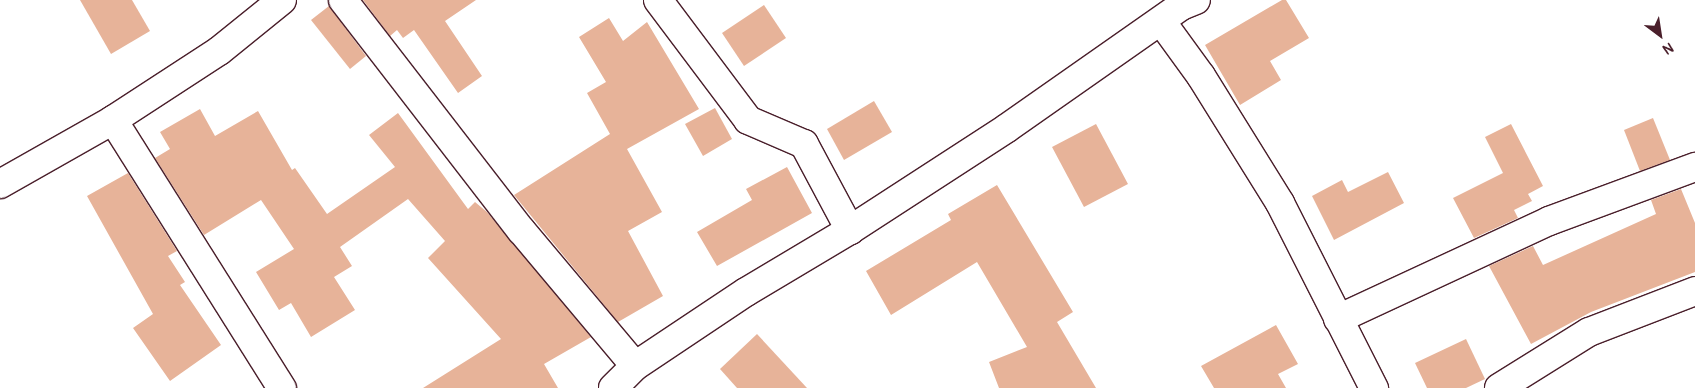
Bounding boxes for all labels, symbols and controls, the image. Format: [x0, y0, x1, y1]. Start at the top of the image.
north arrow [1635, 10, 1685, 60]
text: N [1660, 39, 1676, 58]

